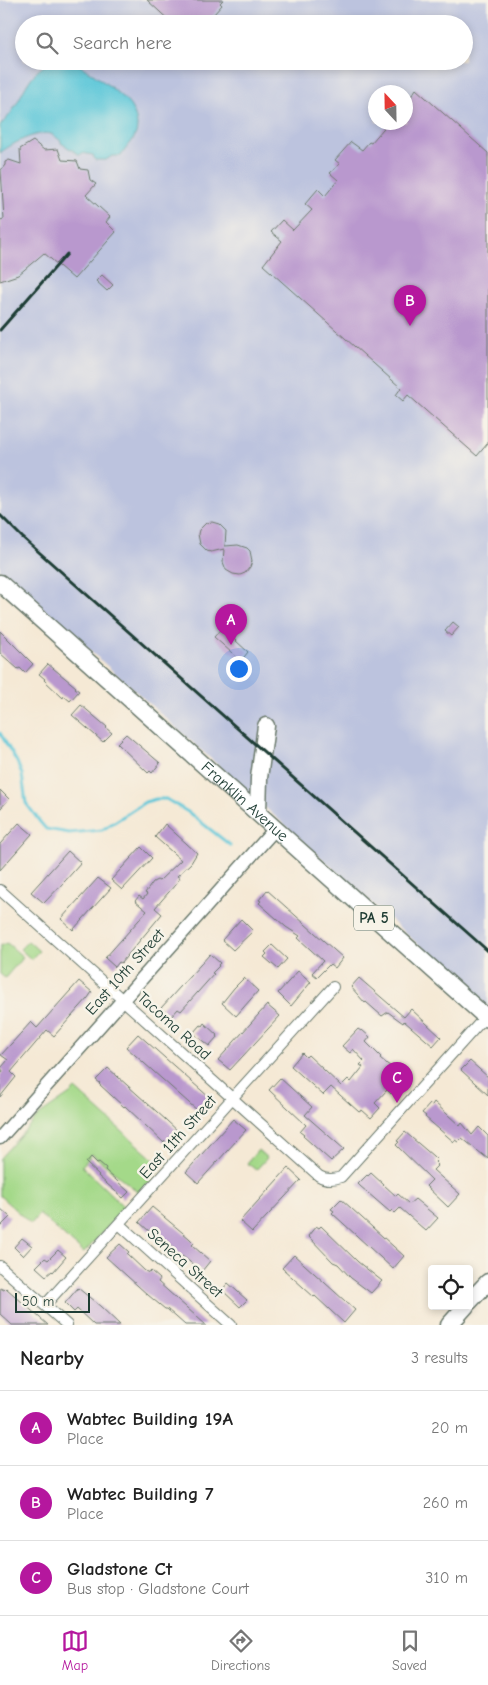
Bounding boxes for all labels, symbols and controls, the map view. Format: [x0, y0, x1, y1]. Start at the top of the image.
search box [15, 15, 473, 70]
icon: search [33, 29, 61, 57]
text: Search here [73, 32, 172, 54]
north arrow [368, 85, 413, 130]
pin: B [394, 285, 426, 326]
pin: A [215, 604, 247, 645]
your location [226, 656, 252, 682]
street label: Franklin Avenue [197, 758, 292, 845]
road number: PA 5 [354, 906, 394, 930]
street label: East 10th Street [82, 925, 168, 1019]
street label: Tacoma Road [134, 988, 214, 1064]
pin: C [381, 1062, 413, 1103]
street label: East 11th Street [136, 1091, 220, 1182]
street label: Seneca Street [144, 1224, 227, 1302]
map controls [428, 1265, 473, 1310]
button: locate [428, 1265, 473, 1310]
scale bar [15, 1290, 90, 1313]
text: 50 m [22, 1293, 54, 1310]
text: Nearby [20, 1346, 84, 1370]
text: 3 results [411, 1349, 468, 1367]
text: Wabtec Building 19A [67, 1408, 233, 1430]
text: A [32, 1419, 40, 1437]
text: 20 m [431, 1419, 468, 1437]
text: Place [67, 1430, 103, 1448]
text: Wabtec Building 7 [67, 1483, 214, 1505]
text: B [31, 1494, 41, 1512]
text: 260 m [423, 1494, 468, 1512]
text: Place [67, 1505, 103, 1523]
text: Gladstone Ct [67, 1558, 172, 1580]
text: C [31, 1569, 41, 1587]
text: 310 m [425, 1569, 468, 1587]
text: Bus stop · Gladstone Court [67, 1580, 249, 1598]
tab: Map [61, 1627, 89, 1674]
tab: Directions [211, 1627, 270, 1674]
tab: Saved [392, 1627, 427, 1674]

